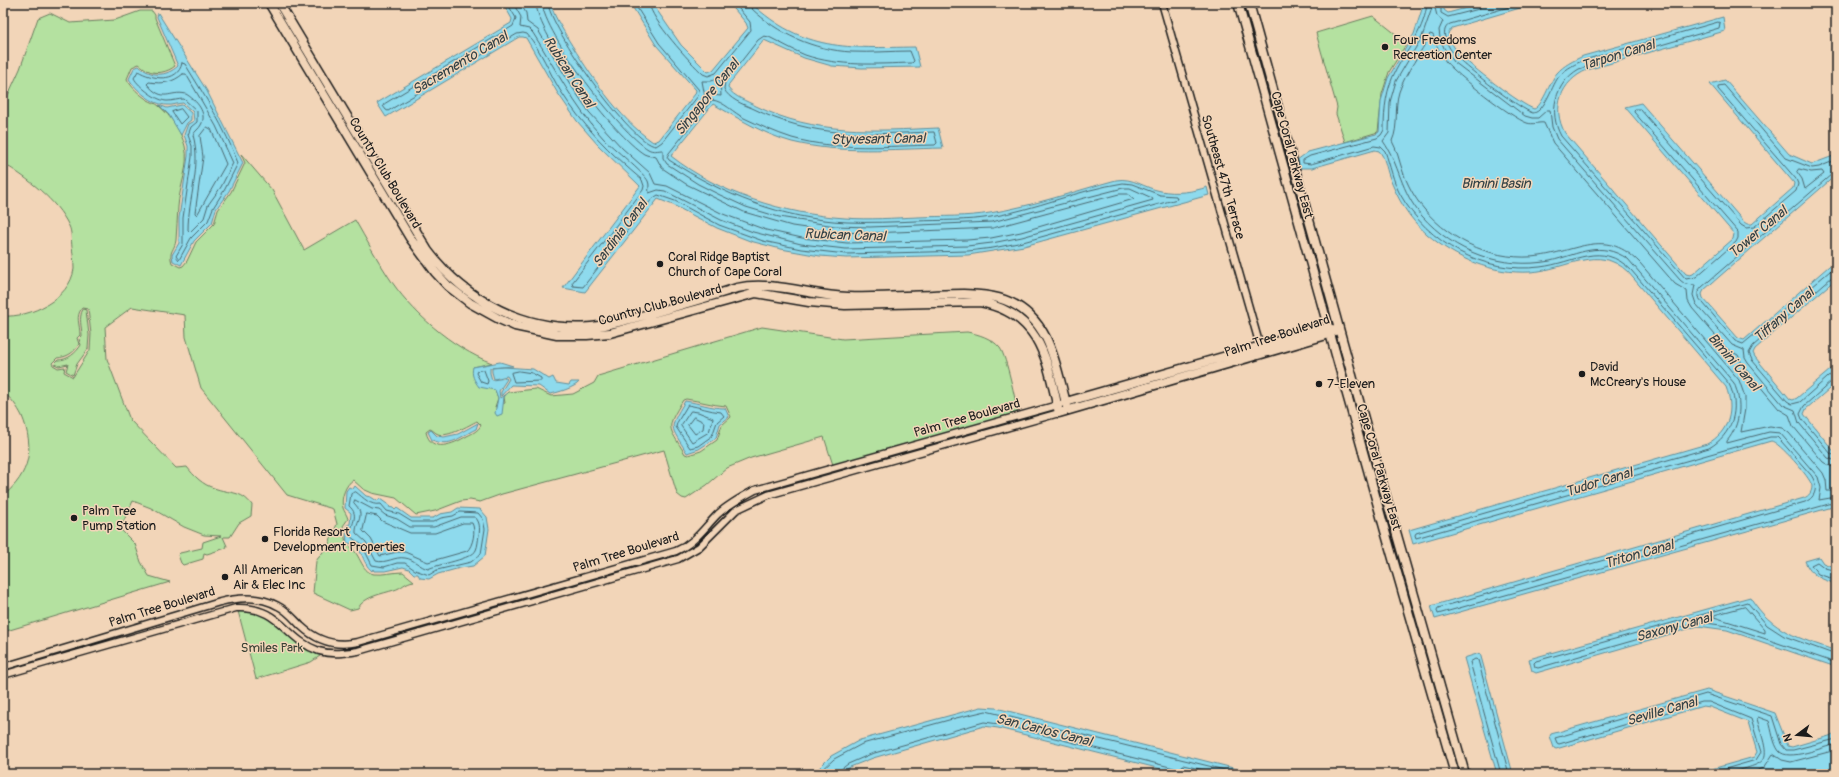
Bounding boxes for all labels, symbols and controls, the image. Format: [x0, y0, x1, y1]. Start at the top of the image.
water label: Sacremento Canal [409, 27, 512, 98]
place label: Four Freedoms Recreation Center [1393, 32, 1493, 63]
water label: Rubican Canal [540, 33, 599, 112]
water label: Tarpon Canal [1579, 35, 1658, 74]
marker: Four Freedoms Recreation Center [1380, 42, 1390, 52]
water label: Singapore Canal [671, 54, 744, 139]
street label: Cape Coral Parkway East [1267, 90, 1317, 221]
street label: Southeast 47th Terrace [1198, 113, 1249, 242]
street label: Country Club Boulevard [345, 114, 425, 232]
water label: Styvesant Canal [831, 130, 927, 148]
water label: Bimini Basin [1461, 175, 1532, 192]
water label: Sardinia Canal [589, 194, 652, 270]
water label: Tower Canal [1725, 201, 1792, 261]
water label: Rubican Canal [804, 225, 888, 245]
place label: Coral Ridge Baptist Church of Cape Coral [668, 249, 782, 280]
marker: Coral Ridge Baptist Church of Cape Coral [655, 259, 665, 269]
street label: Country Club Boulevard [597, 281, 723, 329]
water label: Tiffany Canal [1750, 283, 1819, 346]
street label: Palm Tree Boulevard [1222, 311, 1332, 361]
water label: Bimini Canal [1704, 330, 1765, 396]
place label: David McCreary's House [1590, 359, 1687, 390]
marker: David McCreary's House [1577, 369, 1587, 379]
place label: 7-Eleven [1327, 376, 1375, 392]
marker: 7-Eleven [1314, 379, 1324, 389]
street label: Palm Tree Boulevard [912, 395, 1022, 441]
street label: Cape Coral Parkway East [1353, 402, 1405, 533]
water label: Tudor Canal [1564, 463, 1636, 500]
place label: Palm Tree Pump Station [82, 503, 156, 534]
marker: Palm Tree Pump Station [69, 513, 79, 523]
place label: Florida Resort Development Properties [273, 524, 405, 555]
street label: Palm Tree Boulevard [571, 528, 681, 576]
marker: Florida Resort Development Properties [260, 534, 270, 544]
water label: Triton Canal [1602, 536, 1677, 572]
place label: All American Air & Elec Inc [233, 562, 306, 593]
marker: All American Air & Elec Inc [220, 572, 230, 582]
street label: Palm Tree Boulevard [107, 583, 217, 631]
water label: Saxony Canal [1634, 608, 1716, 645]
park label: Smiles Park [241, 640, 304, 656]
water label: Seville Canal [1625, 692, 1701, 729]
water label: San Carlos Canal [994, 710, 1095, 751]
north arrow [1777, 715, 1817, 755]
text: N [1780, 732, 1795, 743]

